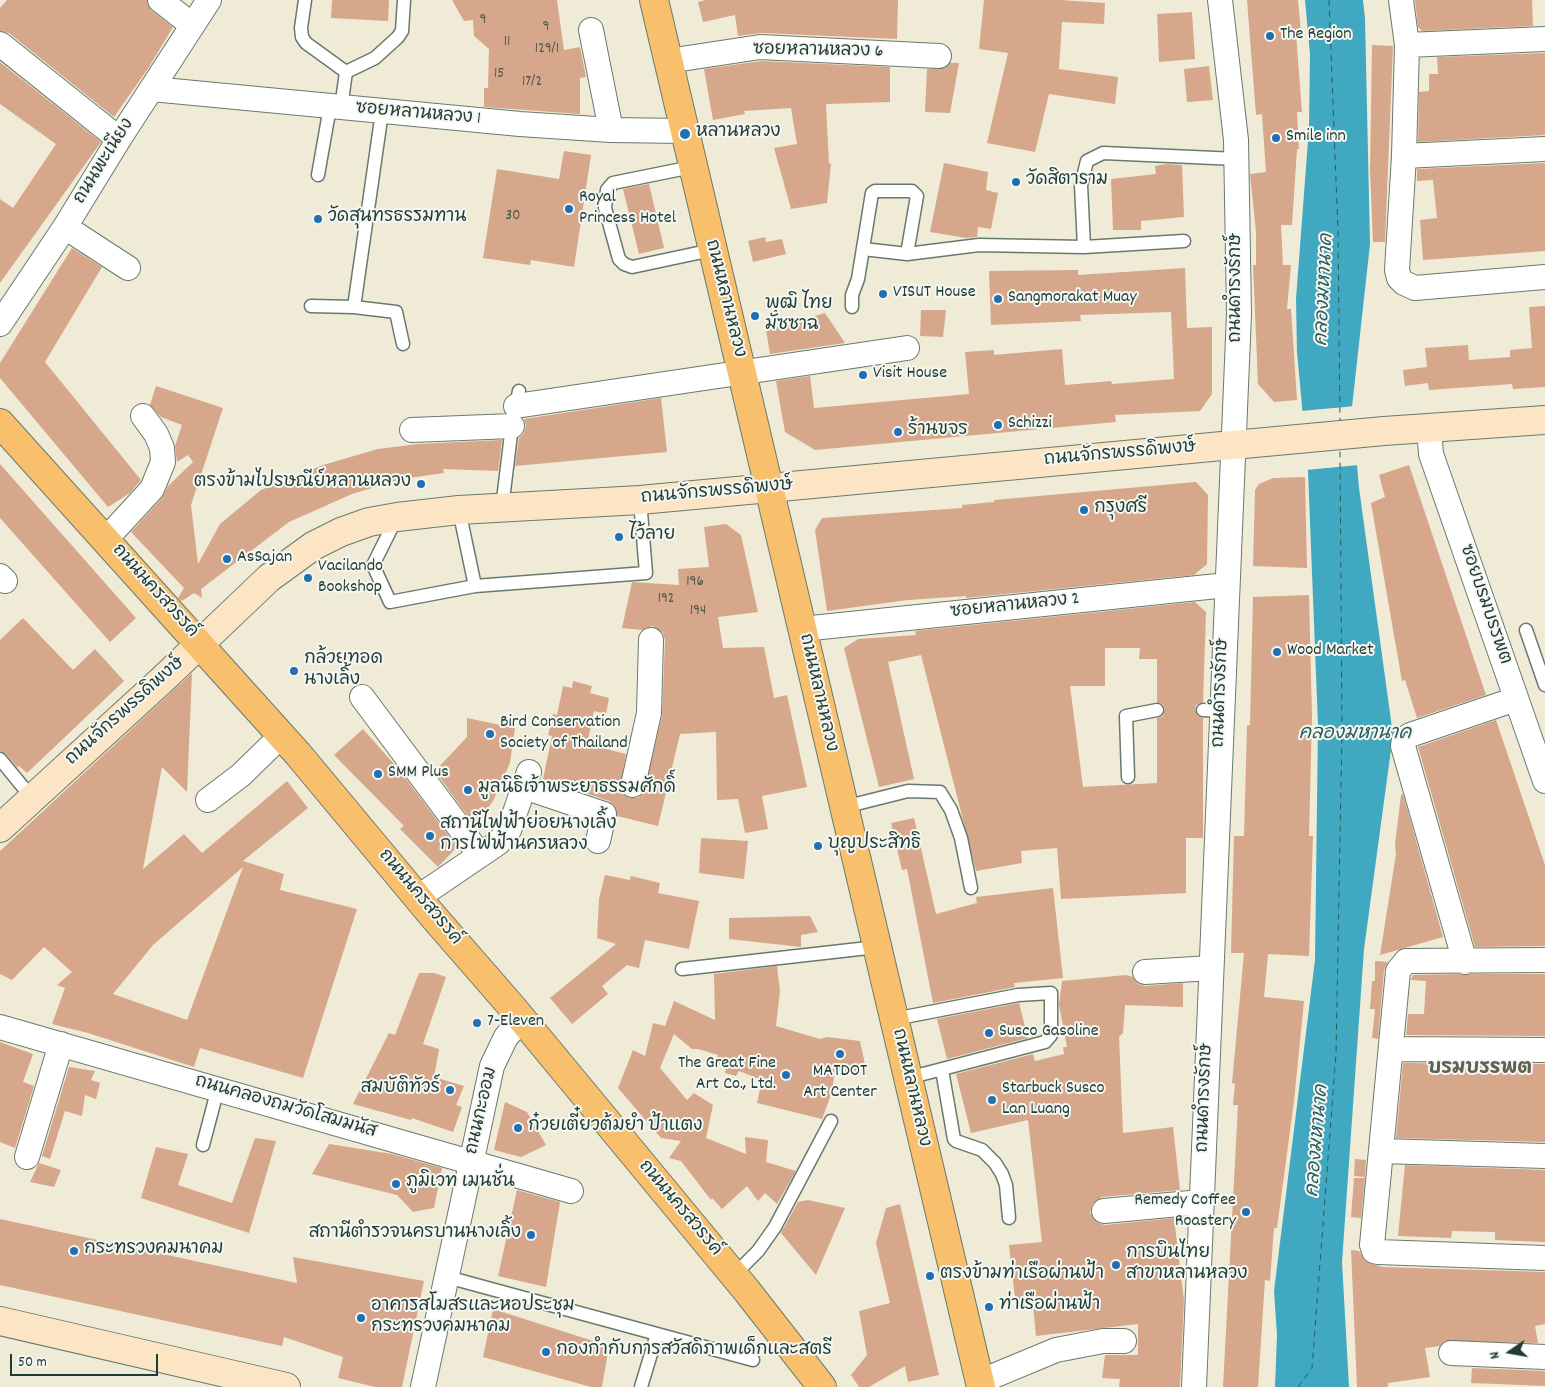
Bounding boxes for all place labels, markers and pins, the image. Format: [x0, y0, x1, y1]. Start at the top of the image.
place label: The Region [1280, 25, 1352, 47]
marker: The Region [1264, 30, 1276, 42]
place label: หลานหลวง [696, 123, 781, 145]
marker: หลานหลวง [678, 127, 692, 141]
place label: Smile inn [1286, 127, 1346, 149]
marker: Smile inn [1270, 132, 1282, 144]
place label: วัดสิตาราม [1026, 171, 1108, 193]
marker: วัดสิตาราม [1010, 176, 1022, 188]
place label: Royal Princess Hotel [579, 188, 676, 230]
marker: Royal Princess Hotel [563, 203, 575, 215]
place label: วัดสุนทรธรรมทาน [328, 208, 466, 230]
marker: วัดสุนทรธรรมทาน [312, 213, 324, 225]
place label: VISUT House [893, 283, 976, 305]
marker: VISUT House [877, 288, 889, 300]
place label: Sangmorakat Muay [1008, 288, 1137, 310]
marker: Sangmorakat Muay [992, 293, 1004, 305]
place label: พุฒิ ไทย มัซซาฉ [765, 295, 833, 338]
marker: พุฒิ ไทย มัซซาฉ [749, 310, 761, 322]
place label: Visit House [873, 364, 947, 386]
marker: Visit House [857, 369, 869, 381]
place label: Schizzi [1008, 414, 1052, 436]
marker: Schizzi [992, 419, 1004, 431]
place label: ร้านขจร [908, 421, 968, 443]
marker: ร้านขจร [892, 426, 904, 438]
place label: ตรงข้ามไปรษณีย์หลานหลวง [194, 473, 411, 495]
marker: ตรงข้ามไปรษณีย์หลานหลวง [415, 478, 427, 490]
place label: กรุงศรี [1094, 499, 1147, 521]
marker: กรุงศรี [1078, 504, 1090, 516]
place label: ไว้ลาย [629, 526, 675, 548]
marker: ไว้ลาย [613, 531, 625, 543]
place label: AsSajan [237, 548, 292, 570]
marker: AsSajan [221, 553, 233, 565]
place label: Vacilando Bookshop [318, 557, 383, 600]
marker: Vacilando Bookshop [302, 572, 314, 584]
place label: Wood Market [1287, 641, 1374, 663]
marker: Wood Market [1271, 646, 1283, 658]
place label: กล้วยทอด นางเลิ้ง [304, 650, 383, 692]
marker: กล้วยทอด นางเลิ้ง [288, 665, 300, 677]
place label: Bird Conservation Society of Thailand [500, 713, 628, 756]
marker: Bird Conservation Society of Thailand [484, 728, 496, 740]
place label: SMM Plus [388, 763, 449, 785]
marker: SMM Plus [372, 768, 384, 780]
place label: มูลนิธิเจ้าพระยาธรรมศักดิ์ [478, 779, 676, 801]
marker: มูลนิธิเจ้าพระยาธรรมศักดิ์ [462, 784, 474, 796]
place label: สถานีไฟฟ้าย่อยนางเลิ้ง การไฟฟ้านครหลวง [440, 815, 617, 858]
marker: สถานีไฟฟ้าย่อยนางเลิ้ง การไฟฟ้านครหลวง [424, 830, 436, 842]
place label: บุญประสิทธิ [828, 835, 921, 857]
marker: บุญประสิทธิ [812, 840, 824, 852]
place label: 7-Eleven [487, 1012, 544, 1034]
marker: 7-Eleven [471, 1017, 483, 1029]
place label: Susco Gasoline [999, 1022, 1099, 1044]
marker: Susco Gasoline [983, 1027, 995, 1039]
marker: MATDOT Art Center [834, 1048, 846, 1060]
place label: The Great Fine Art Co., Ltd. [678, 1054, 776, 1096]
place label: MATDOT Art Center [803, 1062, 877, 1104]
marker: The Great Fine Art Co., Ltd. [780, 1069, 792, 1081]
place label: สมบัติทัวร์ [361, 1079, 440, 1101]
place label: Starbuck Susco Lan Luang [1002, 1079, 1105, 1122]
marker: สมบัติทัวร์ [444, 1084, 456, 1096]
marker: Starbuck Susco Lan Luang [986, 1094, 998, 1106]
place label: ก๋วยเตี๋ยวต้มยำ ป้าแตง [528, 1117, 702, 1139]
marker: ก๋วยเตี๋ยวต้มยำ ป้าแตง [512, 1122, 524, 1134]
place label: ภูมิเวท เมนชั่น [406, 1173, 515, 1195]
marker: ภูมิเวท เมนชั่น [390, 1178, 402, 1190]
place label: Remedy Coffee Roastery [1134, 1191, 1236, 1234]
marker: Remedy Coffee Roastery [1240, 1206, 1252, 1218]
place label: สถานีตำรวจนครบานนางเลิ้ง [309, 1224, 521, 1246]
marker: สถานีตำรวจนครบานนางเลิ้ง [525, 1229, 537, 1241]
place label: กระทรวงคมนาคม [84, 1240, 223, 1262]
place label: การบินไทย สาขาหลานหลวง [1126, 1244, 1247, 1286]
marker: กระทรวงคมนาคม [68, 1245, 80, 1257]
marker: การบินไทย สาขาหลานหลวง [1110, 1259, 1122, 1271]
place label: ตรงข้ามท่าเรือผ่านฟ้า [940, 1265, 1104, 1287]
marker: ตรงข้ามท่าเรือผ่านฟ้า [924, 1270, 936, 1282]
place label: ท่าเรือผ่านฟ้า [999, 1296, 1100, 1318]
place label: อาคารสโมสรและหอประชุม กระทรวงคมนาคม [371, 1297, 575, 1340]
marker: ท่าเรือผ่านฟ้า [983, 1301, 995, 1313]
marker: อาคารสโมสรและหอประชุม กระทรวงคมนาคม [355, 1312, 367, 1324]
place label: กองกำกับการสวัสดิภาพเด็กและสตรี [556, 1341, 832, 1363]
marker: กองกำกับการสวัสดิภาพเด็กและสตรี [540, 1346, 552, 1358]

